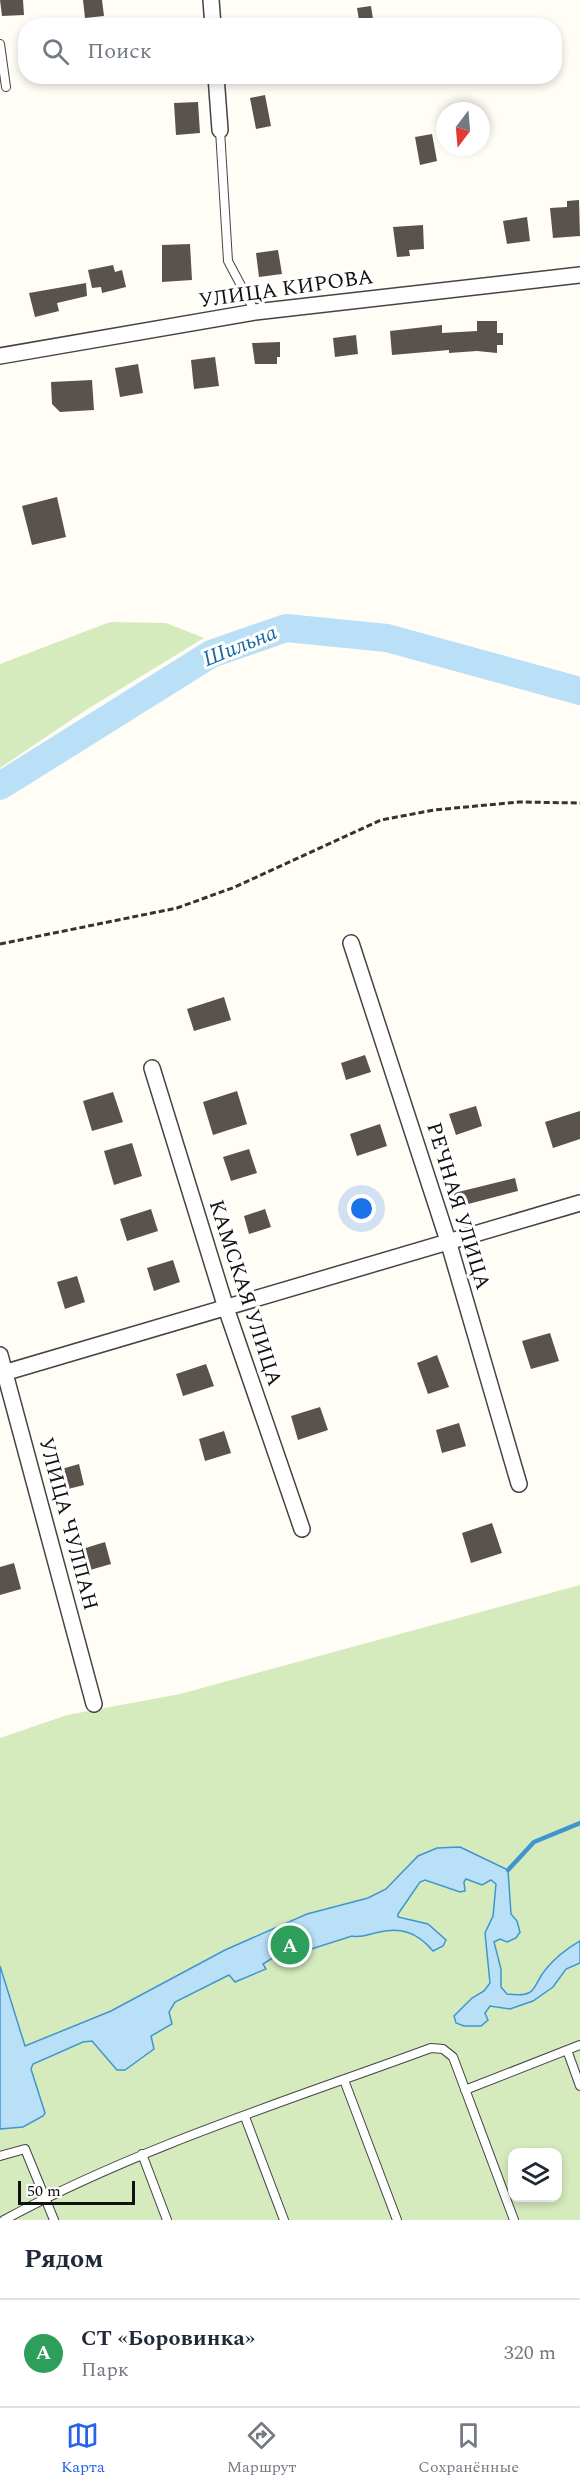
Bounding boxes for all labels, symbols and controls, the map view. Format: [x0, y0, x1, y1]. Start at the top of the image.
search box [18, 18, 562, 84]
icon: search [39, 35, 72, 68]
text: Поиск [87, 35, 152, 68]
north arrow [436, 102, 490, 156]
street label: УЛИЦА КИРОВА [197, 261, 376, 317]
water label: Шильна [198, 616, 282, 676]
street label: РЕЧНАЯ УЛИЦА [417, 1118, 499, 1294]
your location [347, 1194, 376, 1223]
street label: КАМСКАЯ УЛИЦА [200, 1196, 290, 1391]
street label: УЛИЦА ЧУЛПАН [30, 1434, 106, 1614]
pin: A [270, 1922, 310, 1968]
map controls [508, 2148, 562, 2202]
button: layers [508, 2148, 562, 2202]
scale bar [18, 2178, 135, 2206]
text: 50 m [27, 2179, 61, 2203]
text: Рядом [24, 2239, 104, 2279]
text: СТ «Боровинка» [81, 2322, 255, 2355]
text: A [36, 2338, 51, 2368]
text: 320 m [504, 2338, 556, 2368]
text: Парк [81, 2355, 129, 2385]
tab: Карта [61, 2419, 105, 2479]
tab: Маршрут [227, 2419, 296, 2479]
tab: Сохранённые [418, 2419, 519, 2479]

